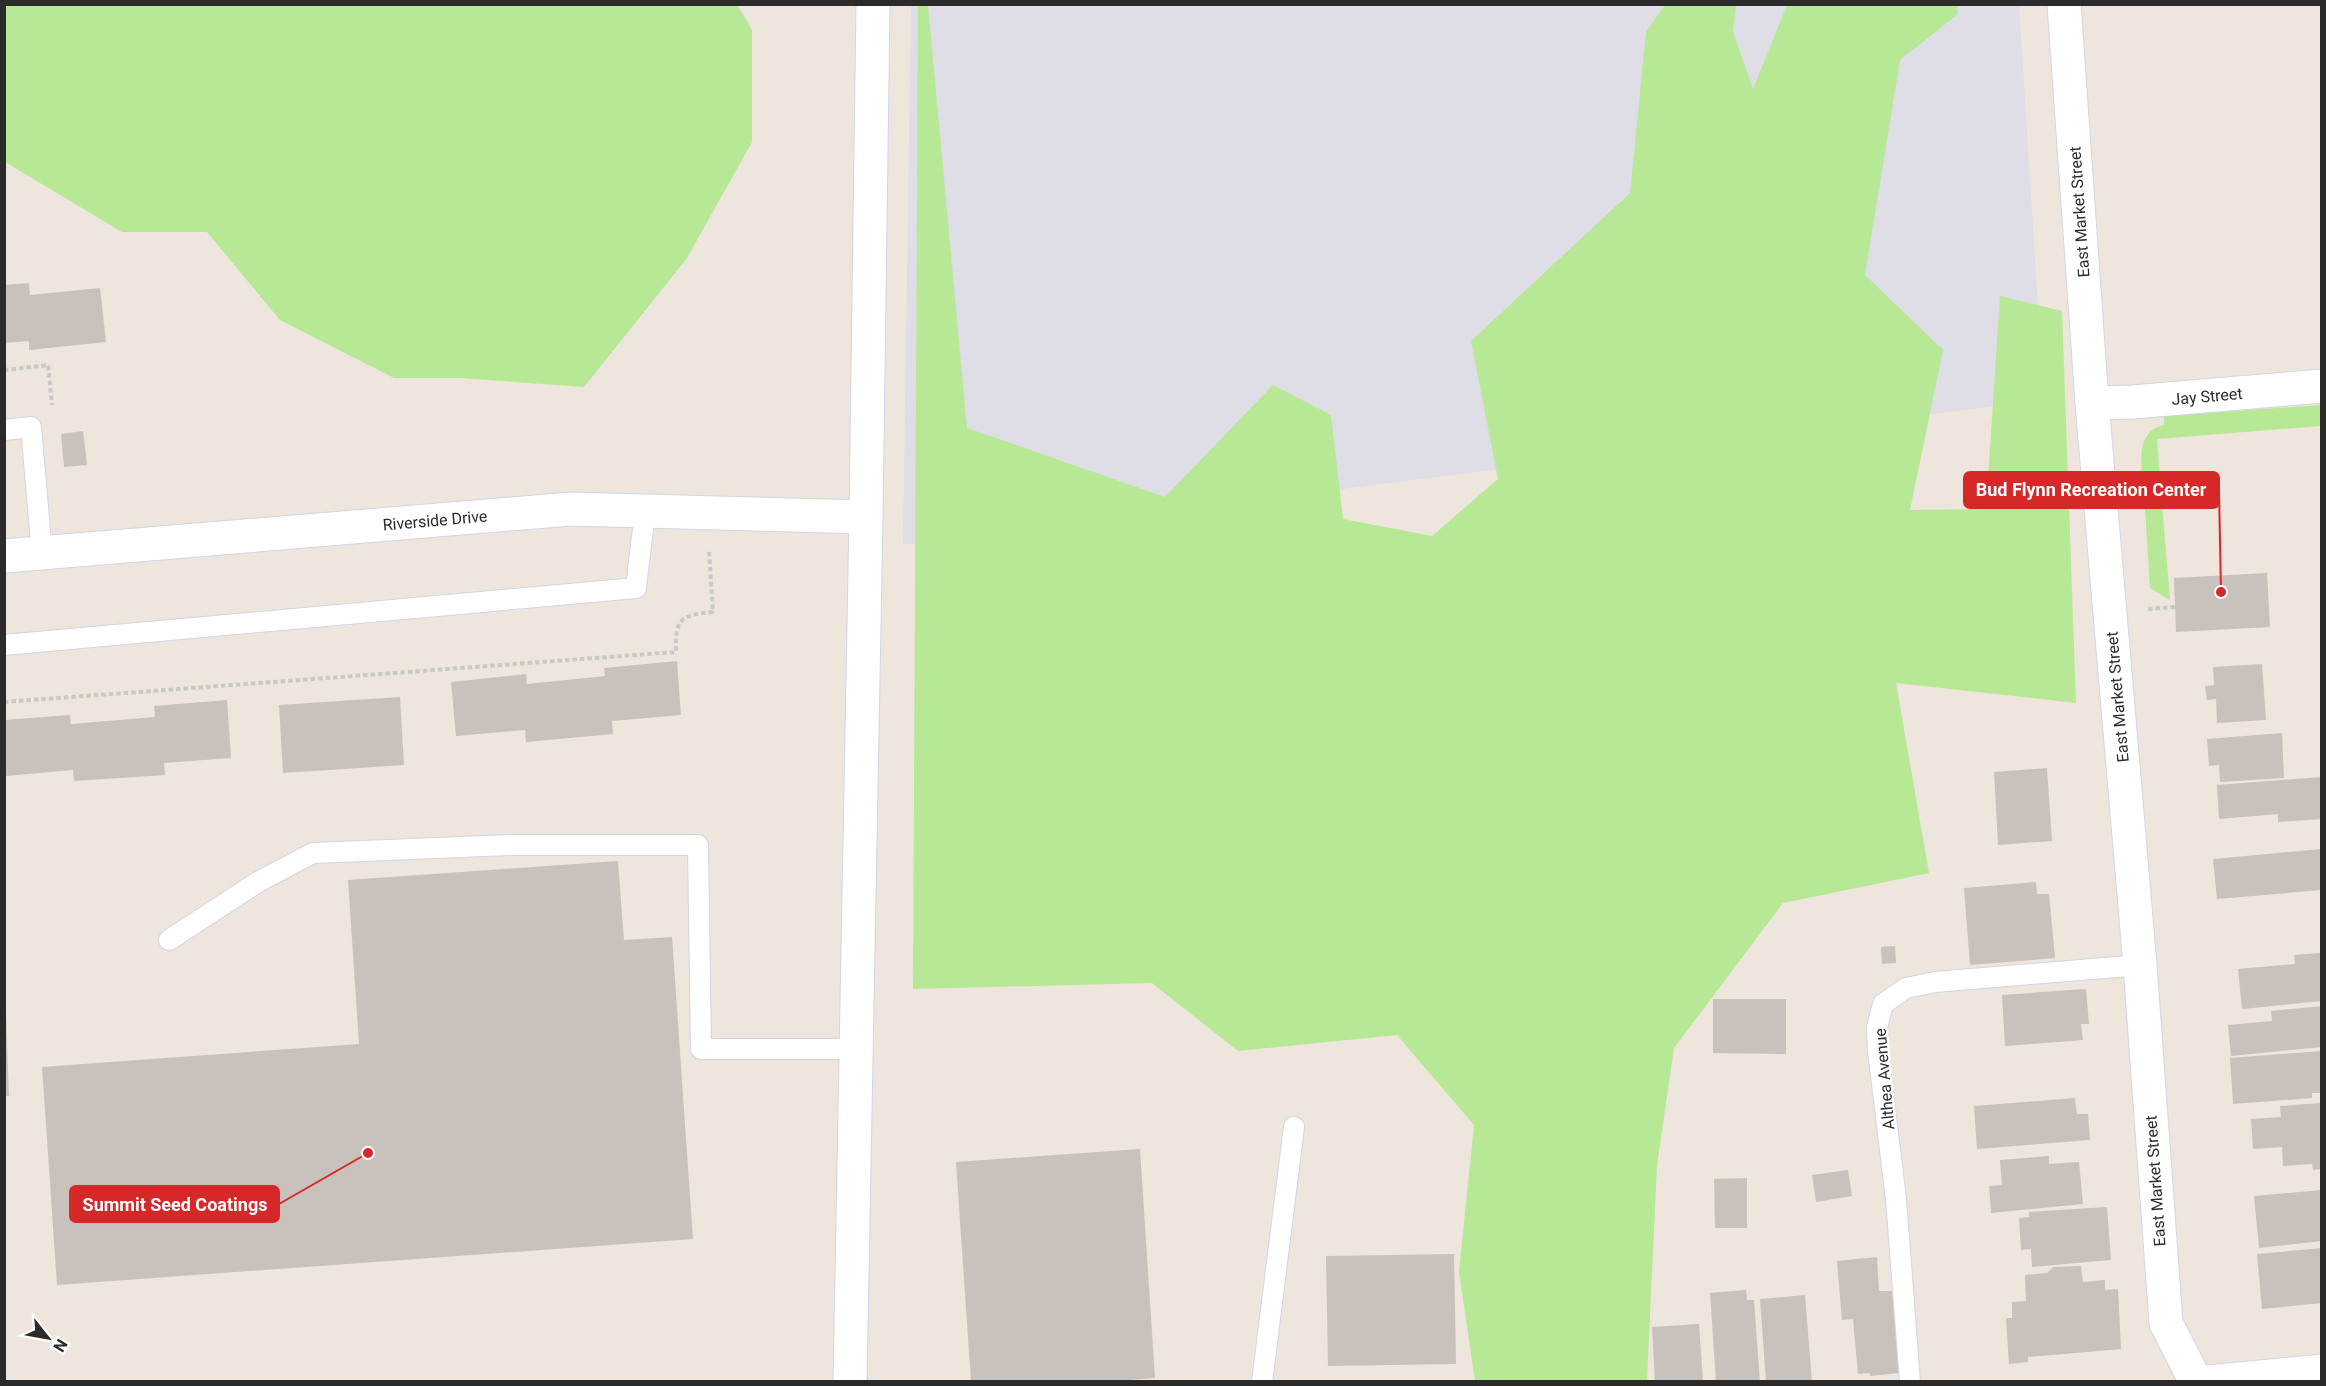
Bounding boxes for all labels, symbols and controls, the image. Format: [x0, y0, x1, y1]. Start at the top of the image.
street label: East Market Street [2065, 146, 2094, 278]
street label: Jay Street [2171, 384, 2243, 409]
callout: Bud Flynn Recreation Center [1964, 472, 2219, 508]
text: Bud Flynn Recreation Center [1976, 479, 2207, 500]
street label: Riverside Drive [382, 506, 488, 535]
street label: East Market Street [2102, 631, 2133, 763]
street label: Althea Avenue [1871, 1027, 1898, 1131]
street label: East Market Street [2141, 1115, 2170, 1247]
callout: Summit Seed Coatings [70, 1186, 279, 1222]
text: Summit Seed Coatings [83, 1194, 267, 1215]
north arrow [18, 1308, 78, 1368]
text: N [49, 1336, 71, 1355]

